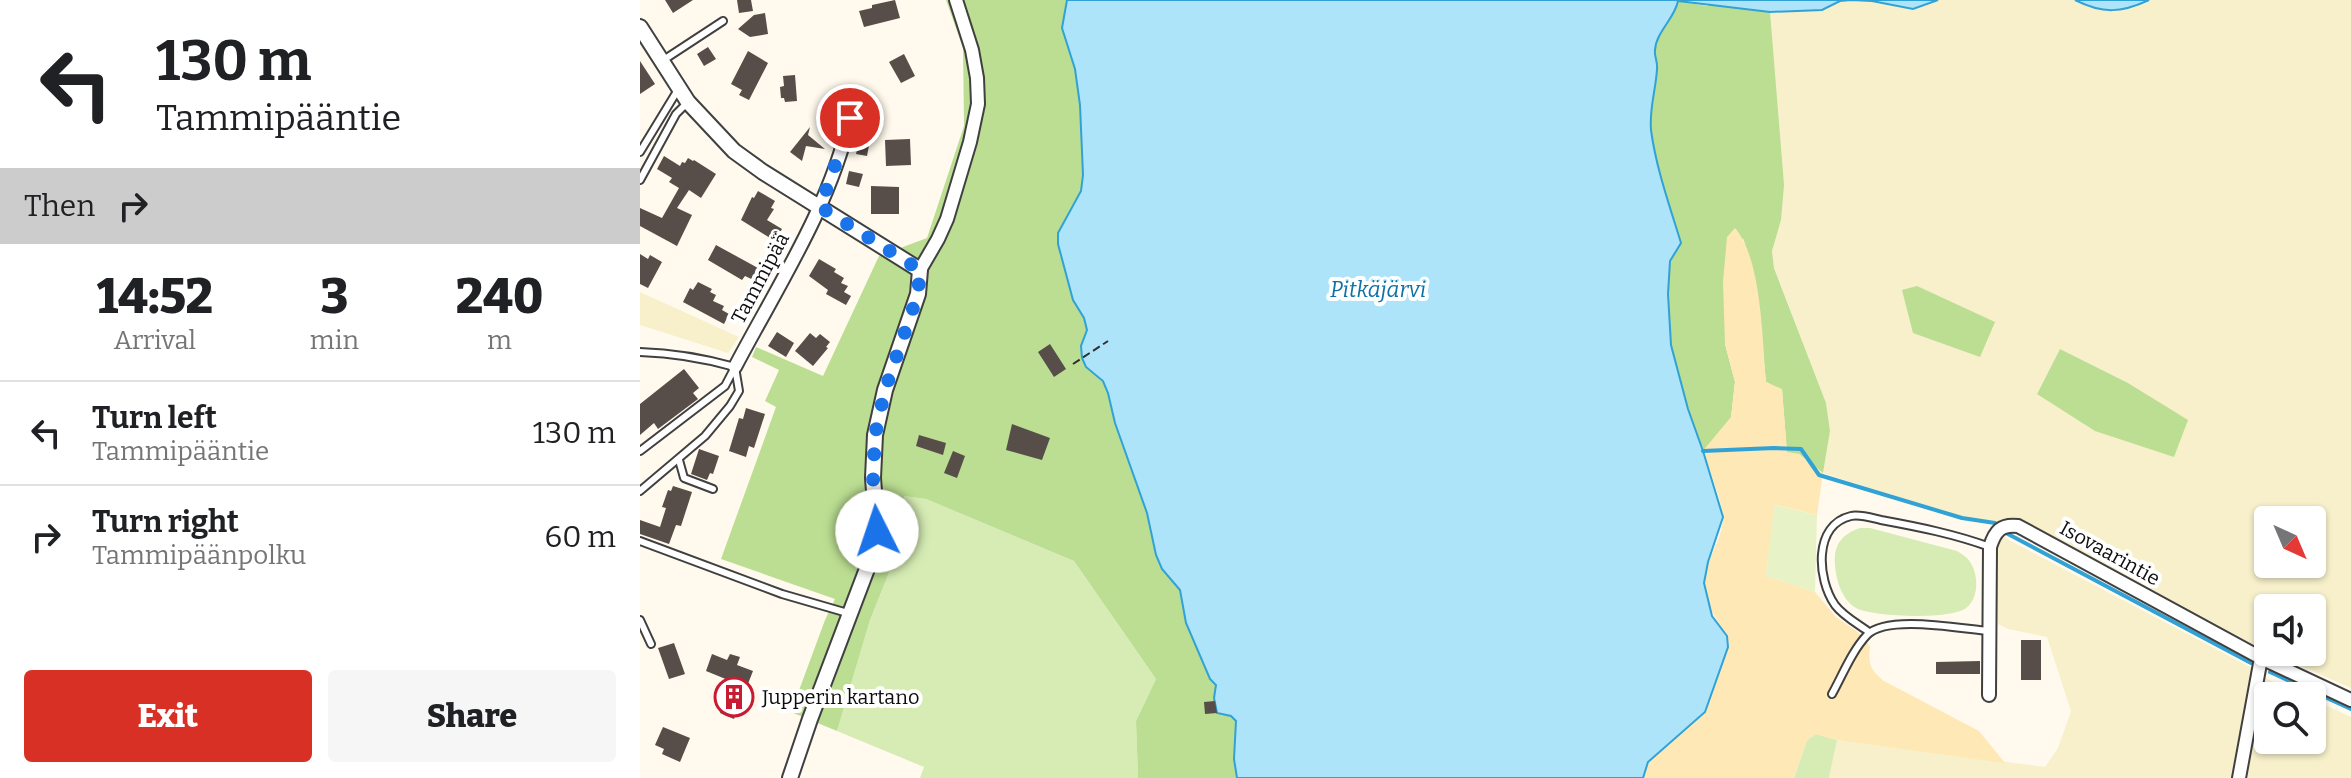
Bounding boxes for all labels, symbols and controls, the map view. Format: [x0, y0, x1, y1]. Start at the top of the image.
text: 130 m [156, 28, 312, 95]
icon: left [24, 32, 128, 136]
pin [816, 84, 884, 152]
text: Tammipääntie [156, 96, 401, 140]
icon: arrive [828, 96, 872, 140]
icon: right [111, 184, 155, 228]
text: Then [24, 188, 95, 224]
street label: Tammipää [726, 228, 794, 328]
text: 14:52 [97, 268, 213, 326]
text: 3 [320, 268, 348, 326]
text: 240 [456, 268, 543, 326]
water label: Pitkäjärvi [1330, 276, 1426, 303]
text: Arrival [114, 325, 196, 356]
text: min [310, 325, 359, 356]
text: m [487, 325, 512, 356]
text: Turn left [92, 400, 217, 436]
icon: left [24, 411, 68, 455]
text: 130 m [533, 415, 616, 451]
text: Tammipääntie [92, 436, 269, 467]
position arrow [835, 489, 919, 573]
text: Turn right [92, 504, 239, 540]
north arrow [2254, 506, 2326, 578]
map controls [2254, 506, 2326, 754]
icon: right [24, 515, 68, 559]
street label: Isovaarintie [2056, 516, 2164, 590]
text: 60 m [545, 519, 616, 555]
text: Tammipäänpolku [92, 540, 306, 571]
button: sound [2254, 594, 2326, 666]
button: Exit [24, 670, 312, 762]
button: Share [328, 670, 616, 762]
building icon: Jupperin kartano [713, 676, 755, 718]
button: search [2254, 682, 2326, 754]
place label: Jupperin kartano [761, 685, 919, 709]

